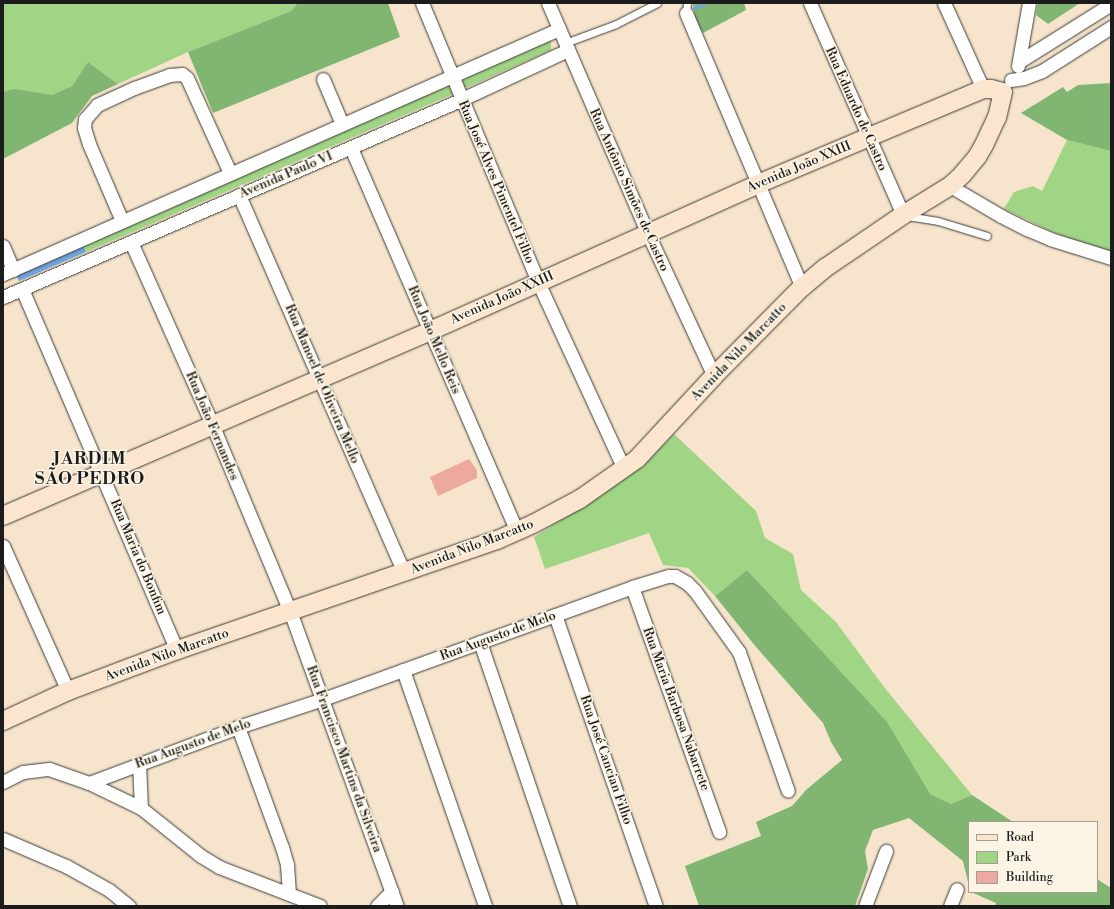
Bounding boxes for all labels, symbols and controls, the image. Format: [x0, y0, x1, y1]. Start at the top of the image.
street label: Rua Eduardo de Castro [822, 45, 890, 173]
street label: Rua José Alves Pimentel Filho [455, 98, 537, 266]
street label: Rua Antônio Simões de Castro [586, 106, 672, 274]
street label: Avenida João XXIII [745, 138, 853, 196]
street label: Avenida Paulo VI [237, 148, 335, 202]
street label: Avenida João XXIII [448, 268, 556, 328]
street label: Rua João Mello Reis [404, 283, 464, 397]
street label: Avenida Nilo Marcatto [688, 300, 790, 404]
street label: Rua Manoel de Oliveira Mello [281, 302, 363, 466]
street label: Rua João Fernandes [182, 369, 242, 483]
district label: JARDIM SÃO PEDRO [35, 450, 145, 490]
street label: Rua Maria do Bonfim [107, 497, 169, 617]
street label: Avenida Nilo Marcatto [408, 516, 536, 578]
street label: Rua Augusto de Melo [438, 608, 558, 664]
street label: Avenida Nilo Marcatto [103, 625, 231, 685]
street label: Rua Maria Barbosa Nabarrete [639, 625, 713, 793]
street label: Rua Francisco Martins da Silveira [303, 663, 385, 855]
street label: Rua José Cancian Filho [576, 693, 636, 827]
street label: Rua Augusto de Melo [133, 716, 253, 772]
legend [968, 821, 1098, 893]
text: Road [1006, 830, 1034, 845]
text: Park [1006, 850, 1031, 865]
text: Building [1006, 870, 1053, 885]

